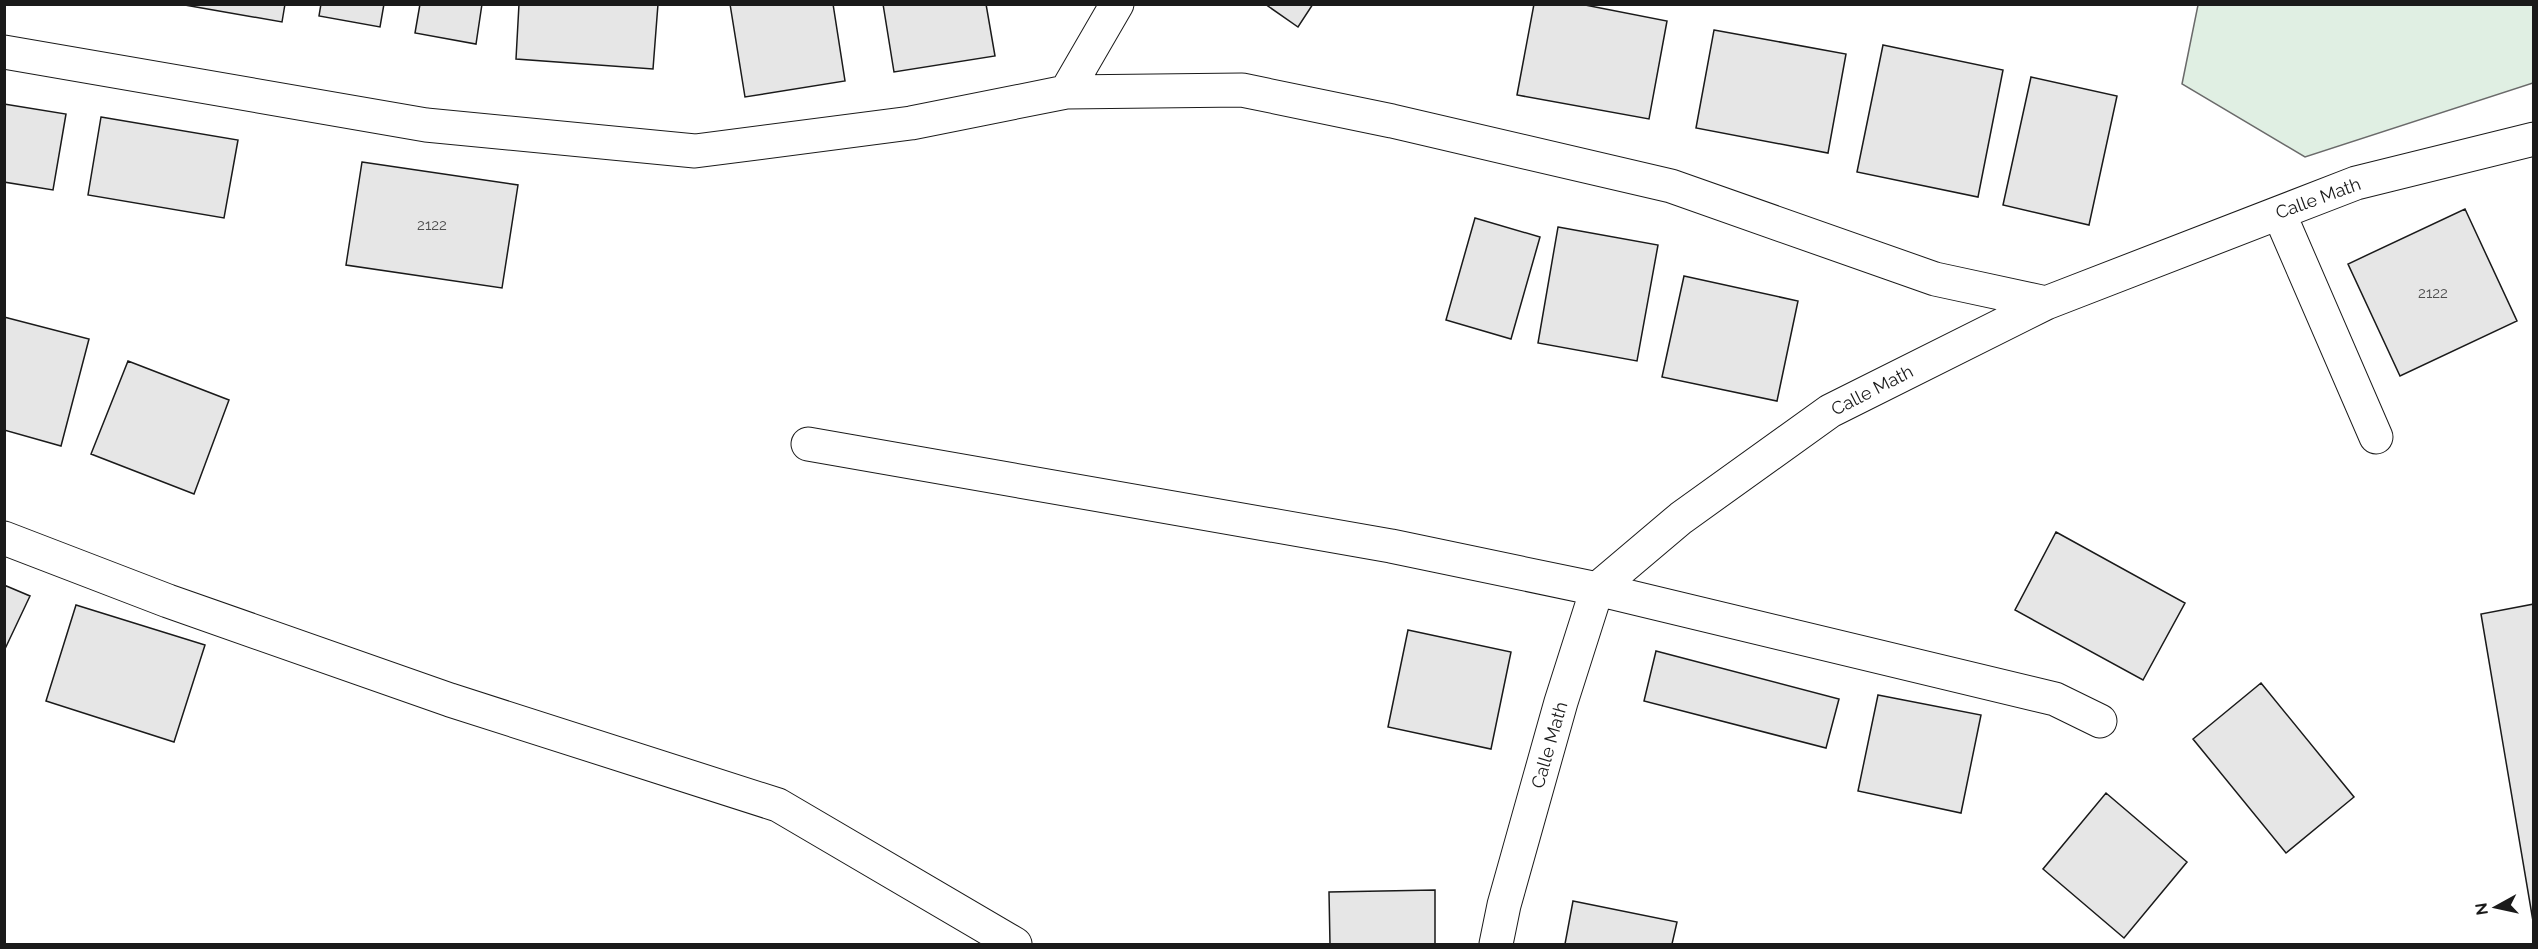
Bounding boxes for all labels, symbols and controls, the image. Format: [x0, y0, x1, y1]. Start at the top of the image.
street label: Calle Math [2273, 173, 2363, 223]
house number: 2122 [417, 216, 447, 234]
house number: 2122 [2418, 284, 2448, 302]
street label: Calle Math [1828, 360, 1916, 420]
street label: Calle Math [1527, 699, 1571, 791]
north arrow [2466, 877, 2526, 937]
text: N [2471, 902, 2492, 916]

